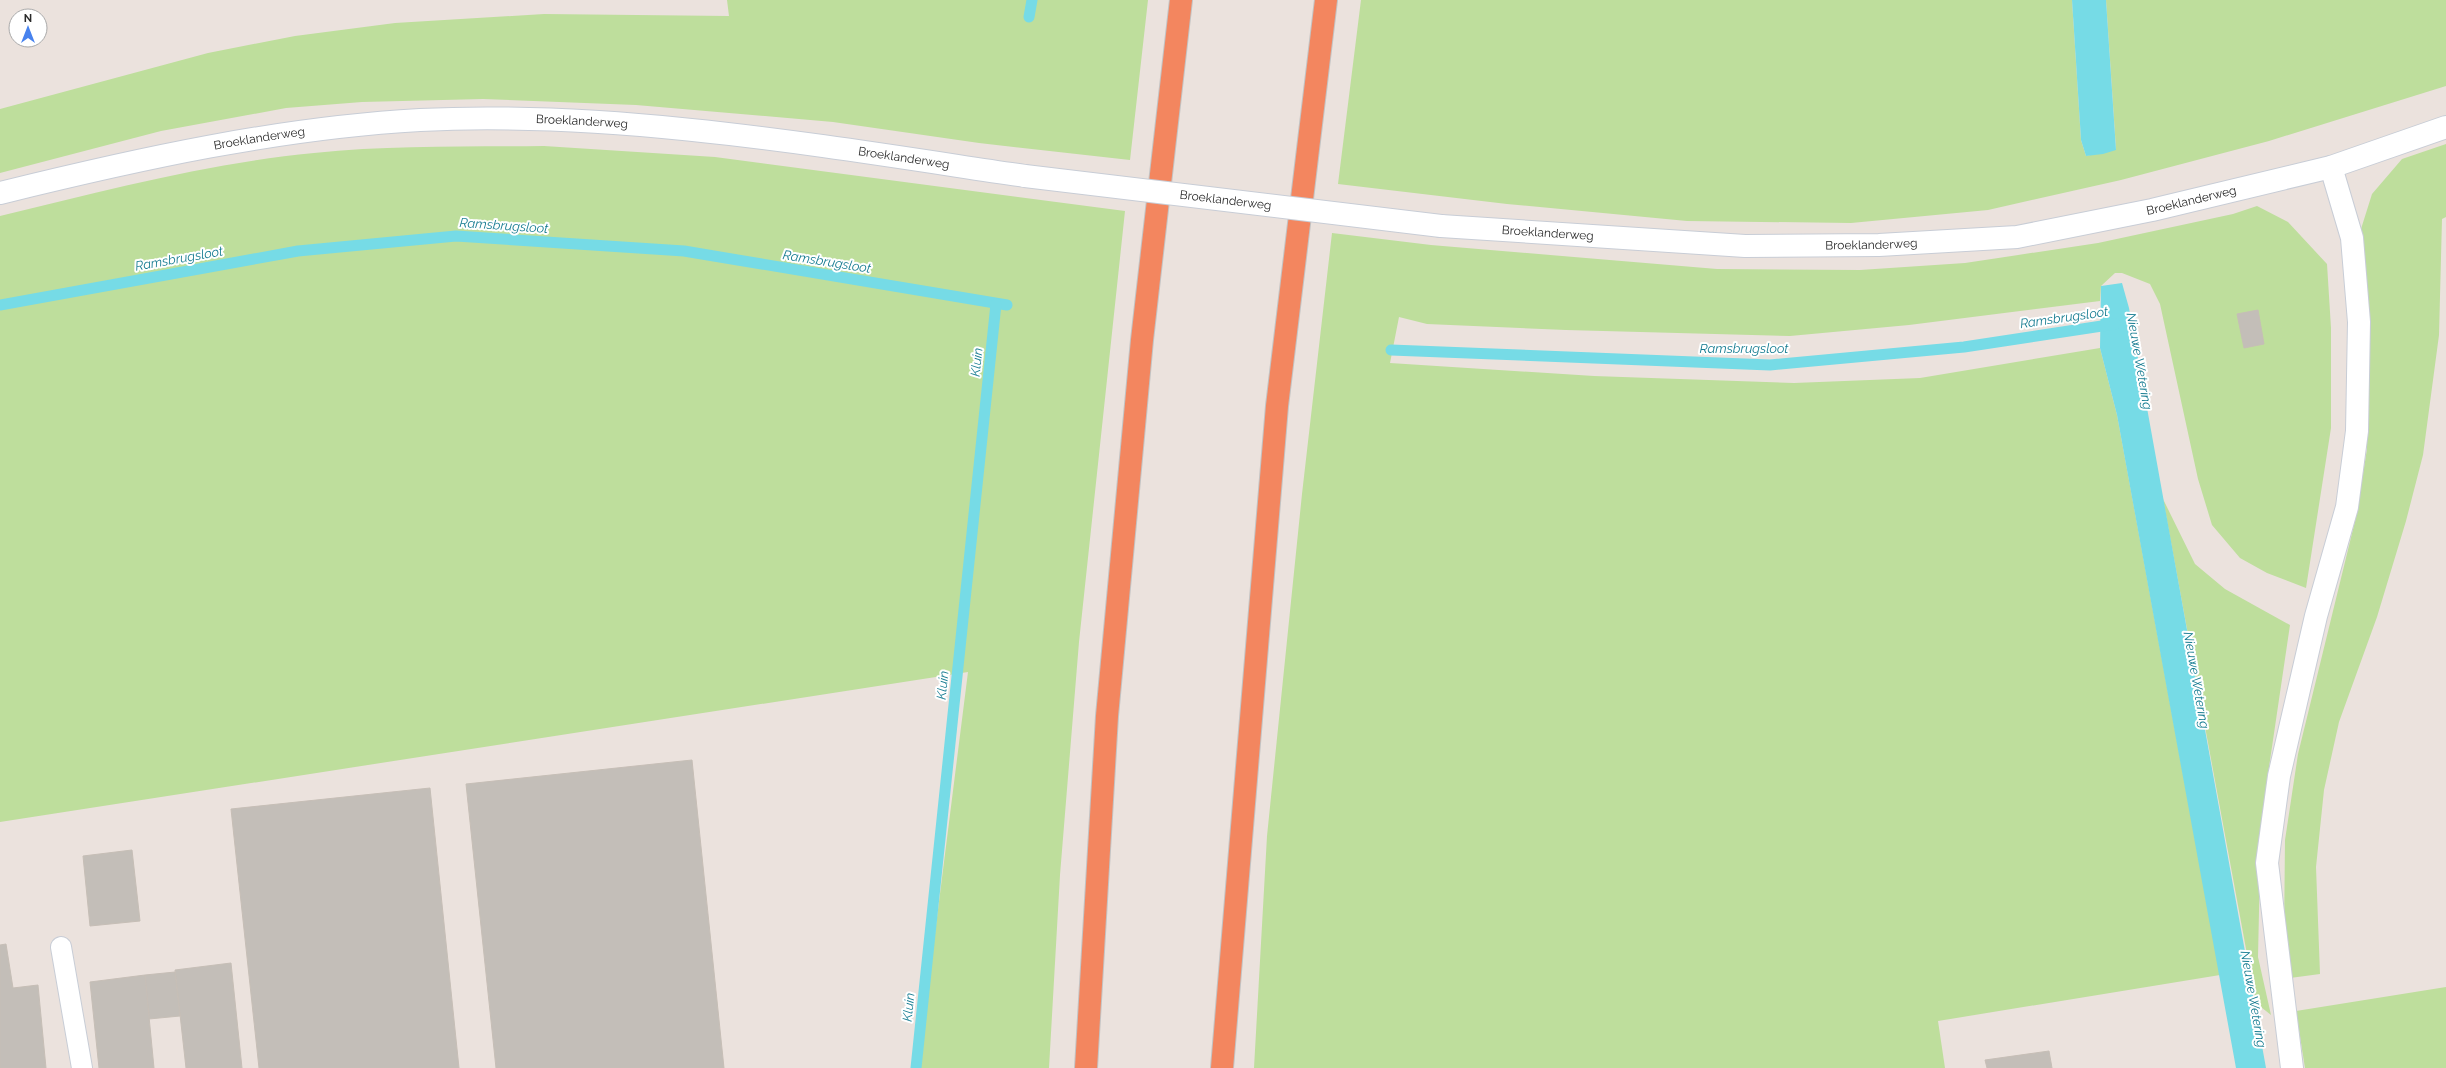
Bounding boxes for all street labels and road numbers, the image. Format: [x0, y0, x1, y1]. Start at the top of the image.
street label: Broeklanderweg [536, 112, 628, 131]
street label: Broeklanderweg [212, 124, 306, 153]
street label: Broeklanderweg [857, 144, 950, 172]
street label: Broeklanderweg [2145, 183, 2238, 218]
street label: Broeklanderweg [1179, 188, 1272, 213]
street label: Broeklanderweg [1501, 223, 1594, 243]
street label: Broeklanderweg [1825, 236, 1918, 252]

